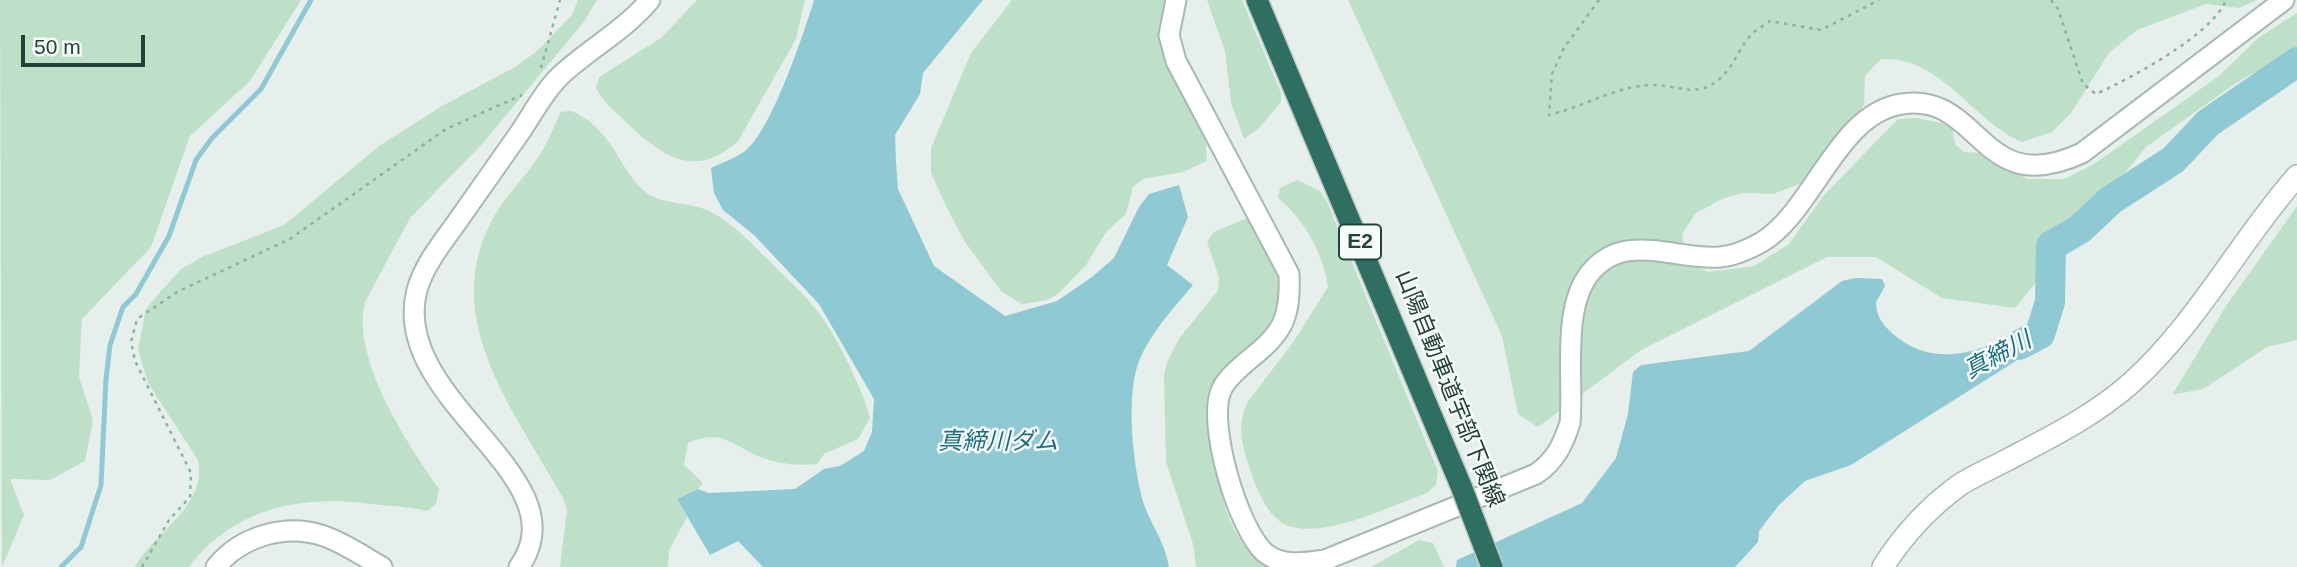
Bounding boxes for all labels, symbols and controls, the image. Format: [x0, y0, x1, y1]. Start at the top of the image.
scale bar [24, 21, 149, 65]
text: 50 m [34, 35, 81, 58]
road number: E2 [1339, 224, 1381, 260]
street label: 山陽自動車道宇部下関線 [1389, 267, 1509, 511]
water label: 真締川 [1959, 326, 2037, 386]
water label: 真締川ダム [938, 428, 1058, 456]

